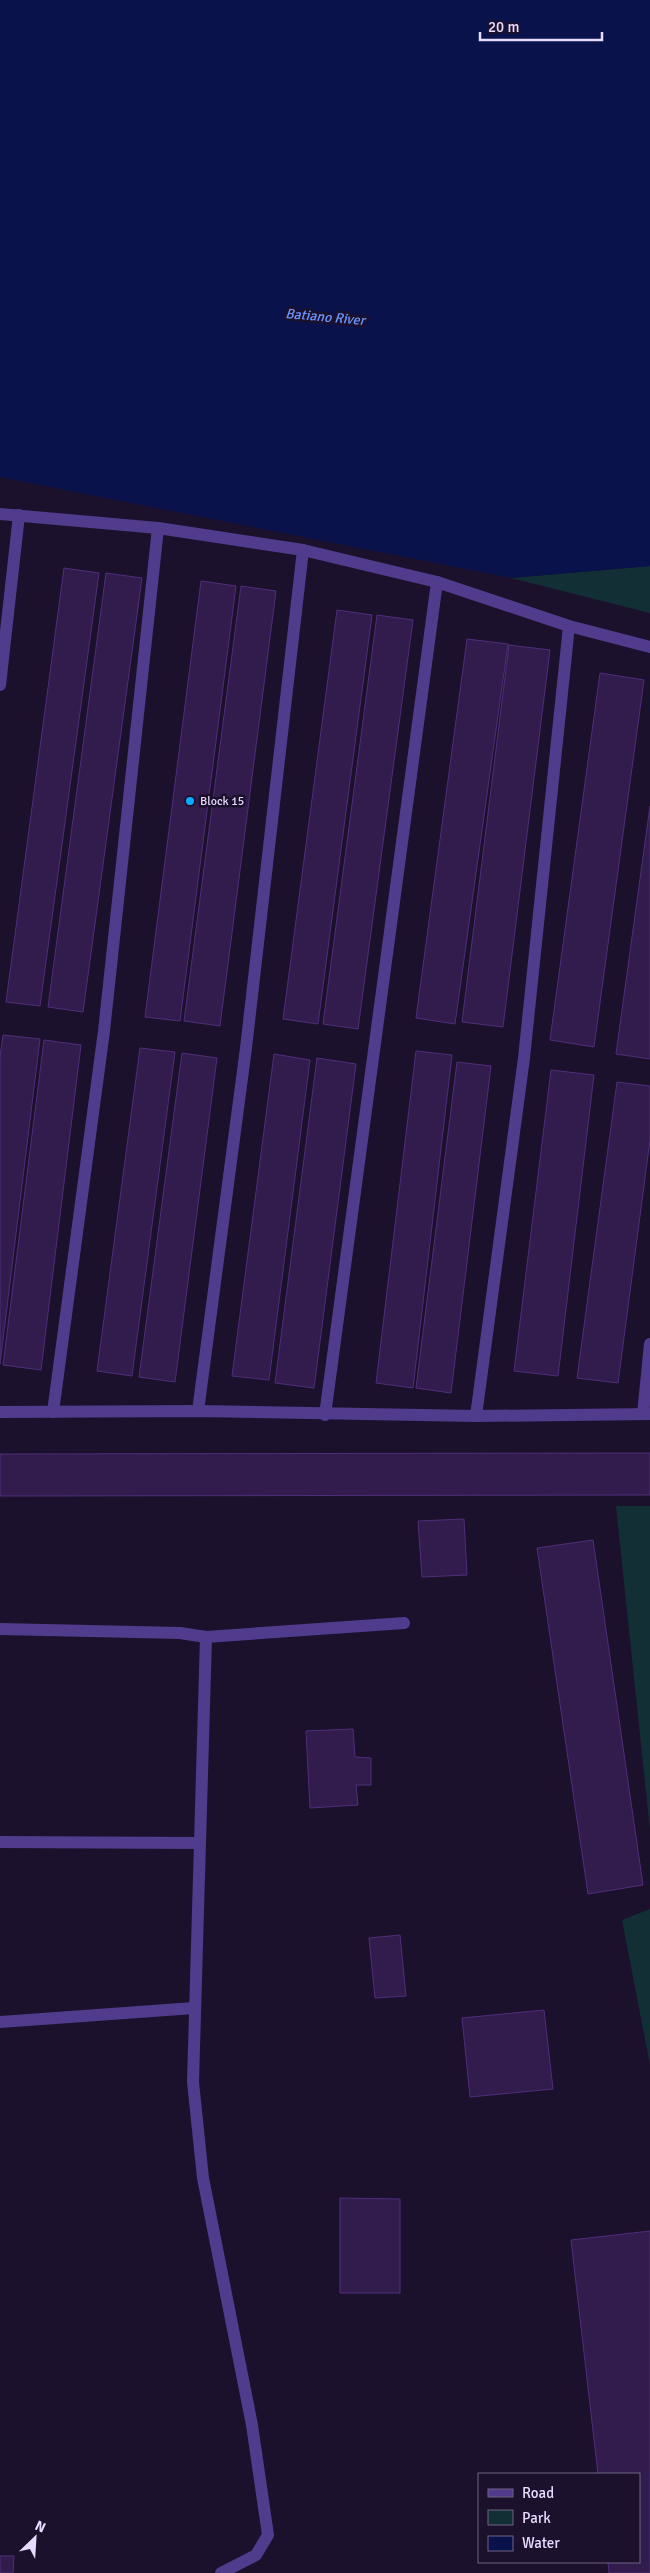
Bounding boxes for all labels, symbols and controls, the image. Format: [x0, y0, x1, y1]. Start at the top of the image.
scale bar [480, 10, 602, 42]
text: 20 m [488, 18, 519, 36]
water label: Batiano River [285, 305, 367, 329]
place label: Block 15 [200, 794, 244, 809]
marker: Block 15 [184, 795, 196, 807]
legend [478, 2473, 640, 2563]
text: Road [522, 2484, 554, 2502]
text: Park [522, 2509, 551, 2527]
north arrow [10, 2513, 60, 2563]
text: N [32, 2517, 48, 2536]
text: Water [522, 2534, 560, 2552]

